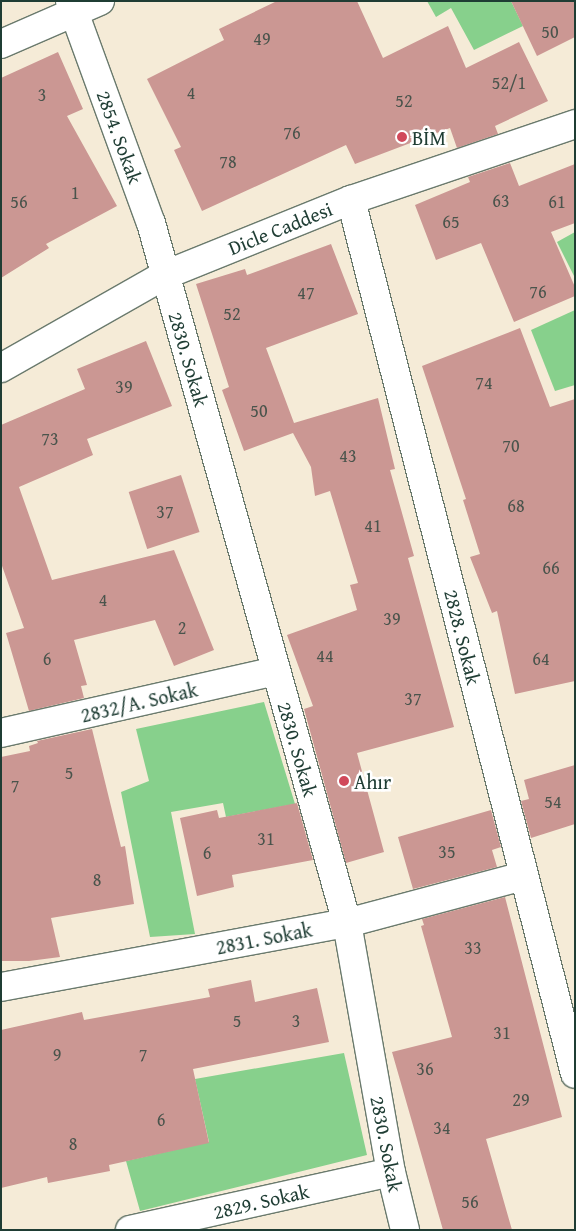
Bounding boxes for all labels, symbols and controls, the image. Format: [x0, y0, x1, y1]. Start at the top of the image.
house number: 50 [541, 21, 559, 43]
house number: 49 [253, 28, 271, 50]
house number: 52/1 [492, 72, 526, 94]
house number: 4 [187, 82, 195, 104]
house number: 3 [38, 84, 46, 106]
street label: 2854. Sokak [92, 87, 148, 187]
house number: 52 [395, 90, 413, 112]
house number: 76 [283, 122, 301, 144]
place label: BİM [412, 125, 446, 149]
marker: BİM [396, 131, 408, 143]
house number: 78 [219, 151, 237, 173]
house number: 1 [71, 182, 79, 204]
house number: 63 [492, 190, 510, 212]
house number: 56 [10, 191, 28, 213]
house number: 61 [548, 191, 566, 213]
street label: Dicle Caddesi [224, 196, 336, 260]
house number: 65 [442, 211, 460, 233]
house number: 76 [529, 281, 547, 303]
house number: 47 [297, 282, 315, 304]
house number: 52 [223, 303, 241, 325]
street label: 2830. Sokak [164, 309, 214, 409]
house number: 74 [475, 372, 493, 394]
house number: 39 [115, 376, 133, 398]
house number: 50 [250, 400, 268, 422]
house number: 73 [41, 428, 59, 450]
house number: 70 [502, 435, 520, 457]
house number: 43 [339, 445, 357, 467]
house number: 68 [507, 495, 525, 517]
house number: 37 [156, 501, 174, 523]
house number: 41 [364, 515, 382, 537]
house number: 66 [542, 557, 560, 579]
street label: 2828. Sokak [440, 587, 486, 687]
house number: 4 [99, 589, 107, 611]
house number: 39 [383, 608, 401, 630]
house number: 2 [178, 617, 186, 639]
house number: 44 [316, 645, 334, 667]
house number: 6 [43, 648, 51, 670]
house number: 64 [532, 648, 550, 670]
street label: 2832/A. Sokak [78, 677, 200, 727]
house number: 37 [404, 688, 422, 710]
street label: 2830. Sokak [273, 699, 323, 799]
house number: 5 [65, 762, 73, 784]
place label: Ahır [354, 769, 391, 793]
house number: 7 [11, 775, 19, 797]
marker: Ahır [338, 775, 350, 787]
house number: 54 [544, 791, 562, 813]
house number: 31 [257, 828, 275, 850]
house number: 35 [438, 841, 456, 863]
house number: 6 [203, 842, 211, 864]
house number: 8 [93, 869, 101, 891]
street label: 2831. Sokak [214, 917, 314, 959]
house number: 33 [464, 937, 482, 959]
house number: 5 [233, 1010, 241, 1032]
house number: 3 [292, 1010, 300, 1032]
house number: 31 [493, 1022, 511, 1044]
house number: 9 [53, 1044, 61, 1066]
house number: 7 [139, 1044, 147, 1066]
house number: 36 [416, 1058, 434, 1080]
house number: 29 [512, 1089, 530, 1111]
street label: 2830. Sokak [366, 1094, 408, 1194]
house number: 6 [157, 1109, 165, 1131]
house number: 34 [433, 1117, 451, 1139]
house number: 8 [69, 1133, 77, 1155]
street label: 2829. Sokak [211, 1178, 311, 1224]
house number: 56 [461, 1191, 479, 1213]

